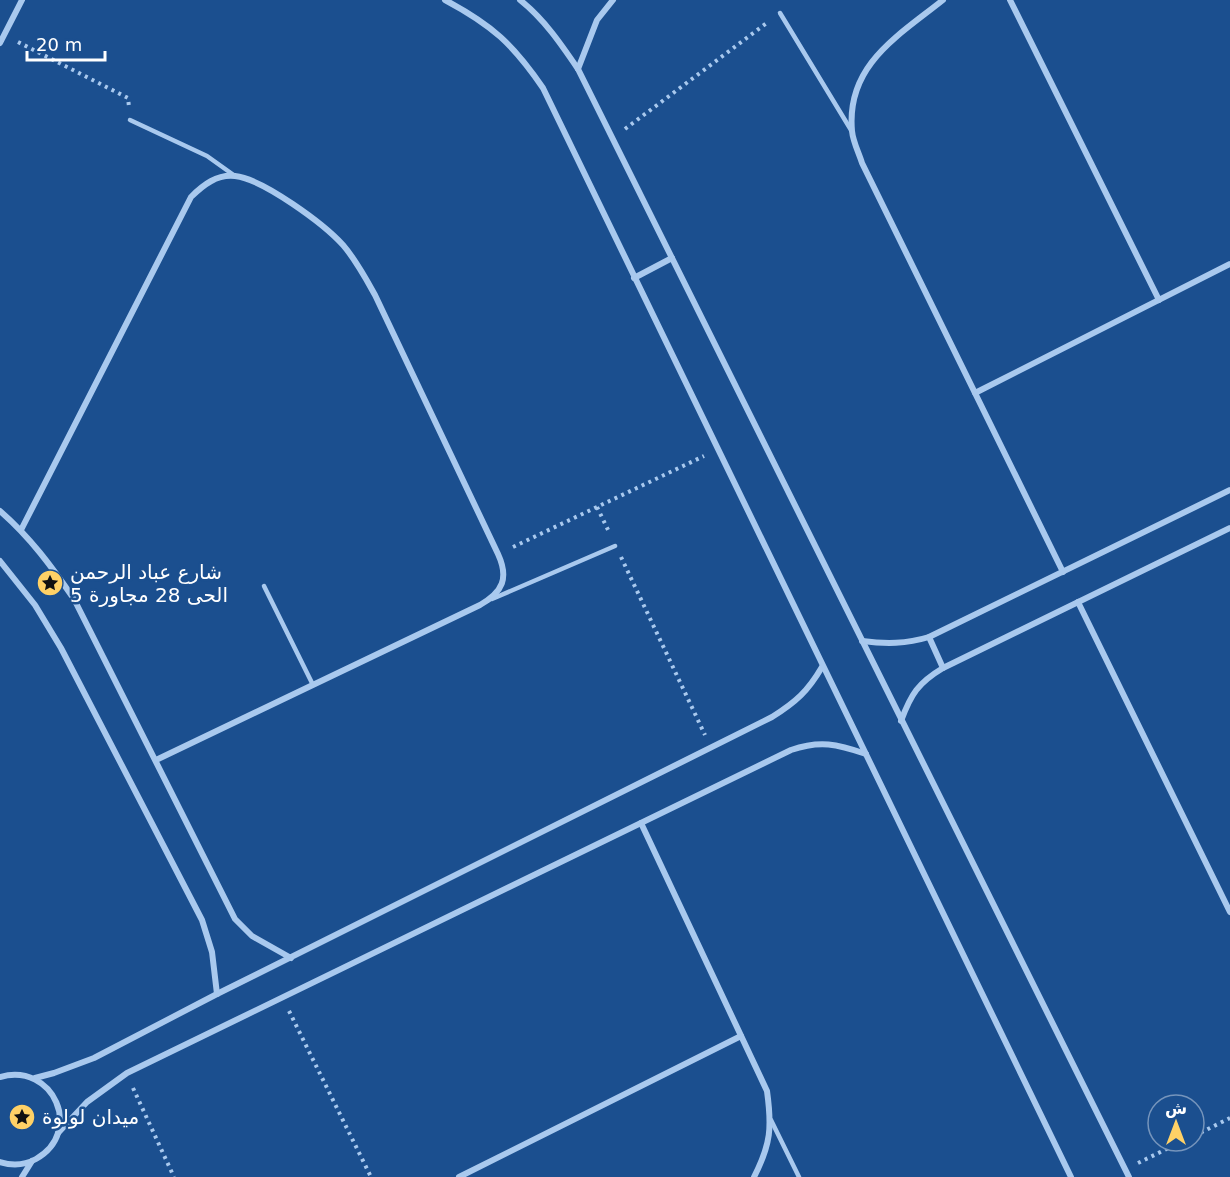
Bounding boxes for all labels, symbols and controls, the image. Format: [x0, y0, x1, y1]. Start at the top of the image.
scale bar [27, 24, 105, 62]
text: 20 m [36, 34, 82, 55]
place label: شارع عباد الرحمن الحى 28 مجاورة 5 [70, 560, 228, 607]
place icon: شارع عباد الرحمن الحى 28 مجاورة 5 [35, 568, 65, 598]
north arrow [1146, 1093, 1206, 1153]
text: ش [1165, 1099, 1187, 1118]
place icon: ميدان لولوة [7, 1102, 37, 1132]
place label: ميدان لولوة [42, 1105, 139, 1129]

